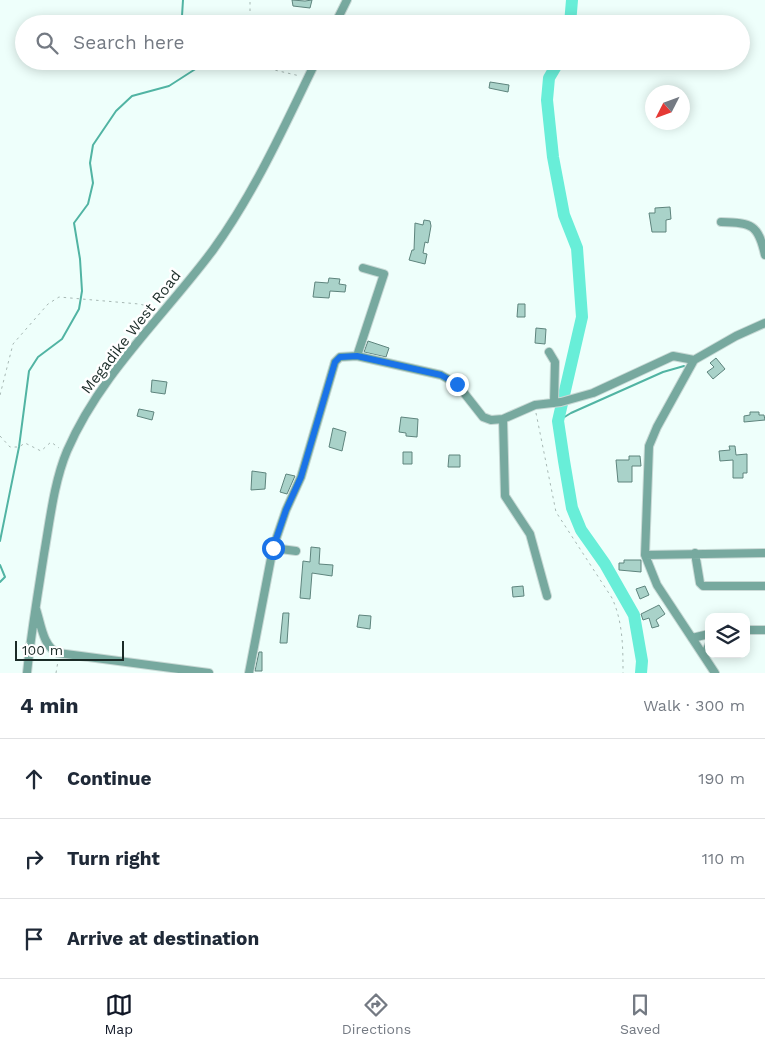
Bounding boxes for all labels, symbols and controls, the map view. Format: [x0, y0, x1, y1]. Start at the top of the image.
search box [15, 15, 750, 70]
icon: search [33, 29, 61, 57]
text: Search here [73, 31, 184, 54]
north arrow [645, 85, 690, 130]
street label: Megadike West Road [77, 267, 185, 397]
route end [446, 373, 469, 396]
route start [262, 537, 285, 560]
map controls [705, 613, 750, 658]
button: layers [705, 613, 750, 658]
scale bar [15, 638, 124, 661]
text: 100 m [22, 642, 63, 658]
text: 4 min [20, 693, 78, 718]
text: Walk · 300 m [643, 696, 745, 715]
icon: ahead [20, 765, 48, 793]
text: Continue [67, 767, 151, 790]
text: 190 m [698, 769, 745, 788]
icon: right [20, 845, 48, 873]
text: Turn right [67, 847, 160, 870]
text: 110 m [702, 849, 745, 868]
icon: arrive [20, 925, 48, 953]
text: Arrive at destination [67, 927, 259, 950]
tab: Map [104, 991, 133, 1037]
tab: Directions [342, 991, 411, 1037]
tab: Saved [620, 991, 661, 1037]

